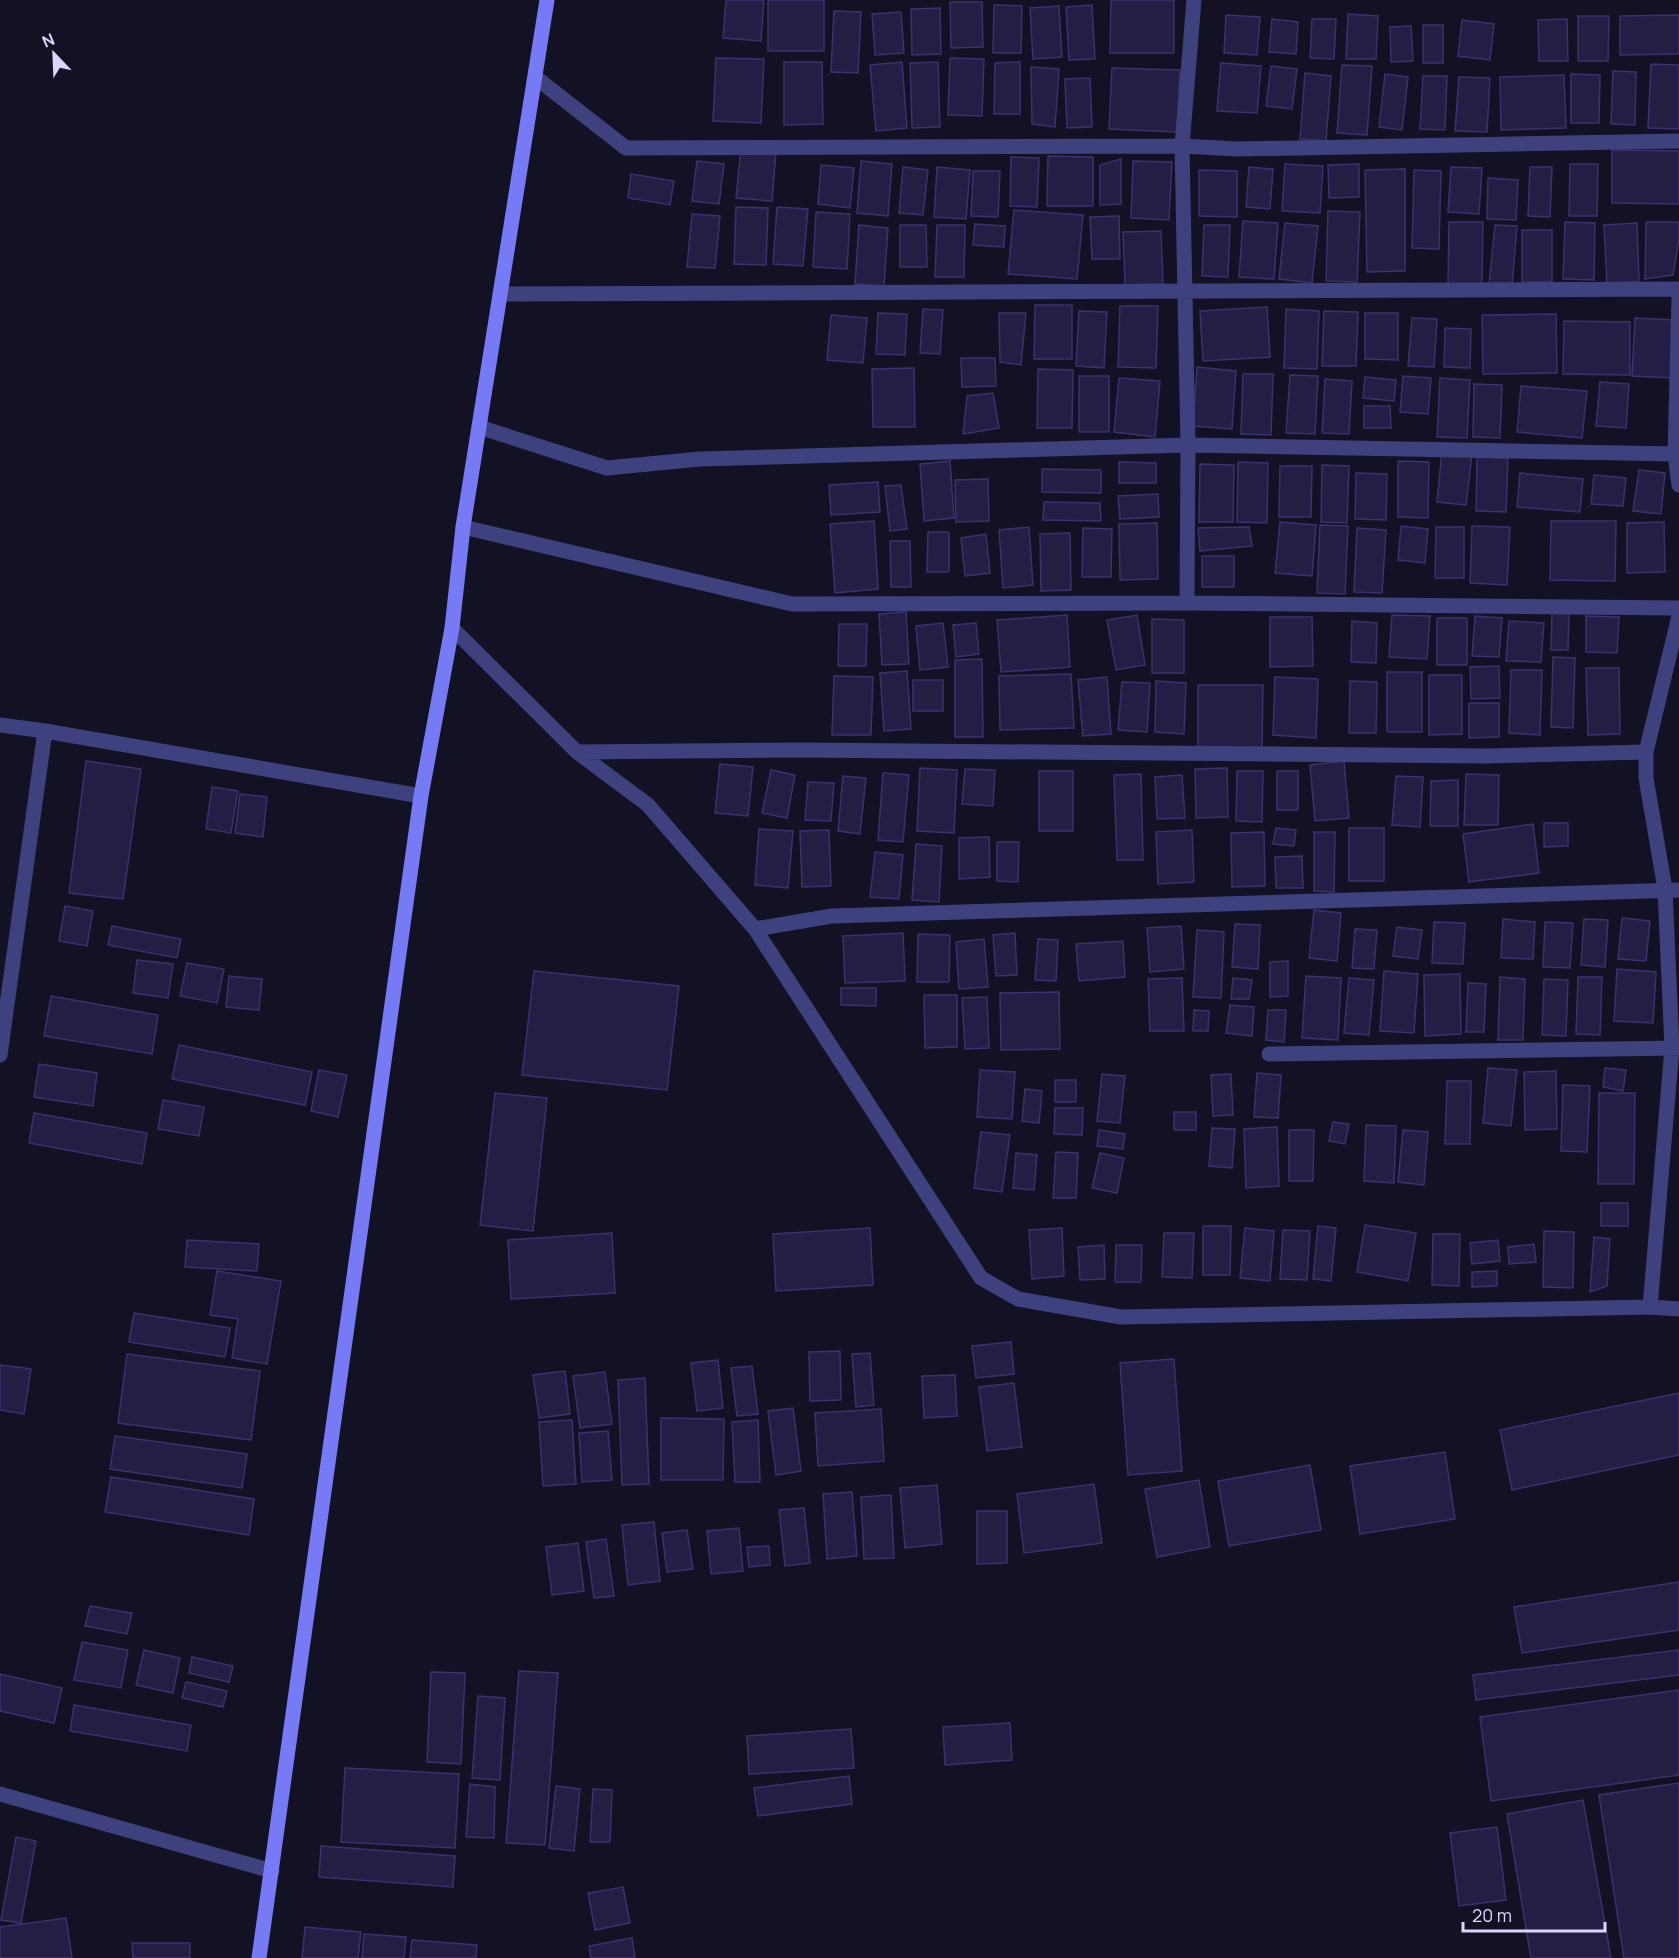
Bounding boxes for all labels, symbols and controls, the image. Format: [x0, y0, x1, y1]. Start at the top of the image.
north arrow [24, 24, 84, 84]
text: N [39, 28, 58, 53]
scale bar [1463, 1895, 1606, 1933]
text: 20 m [1472, 1903, 1512, 1927]

